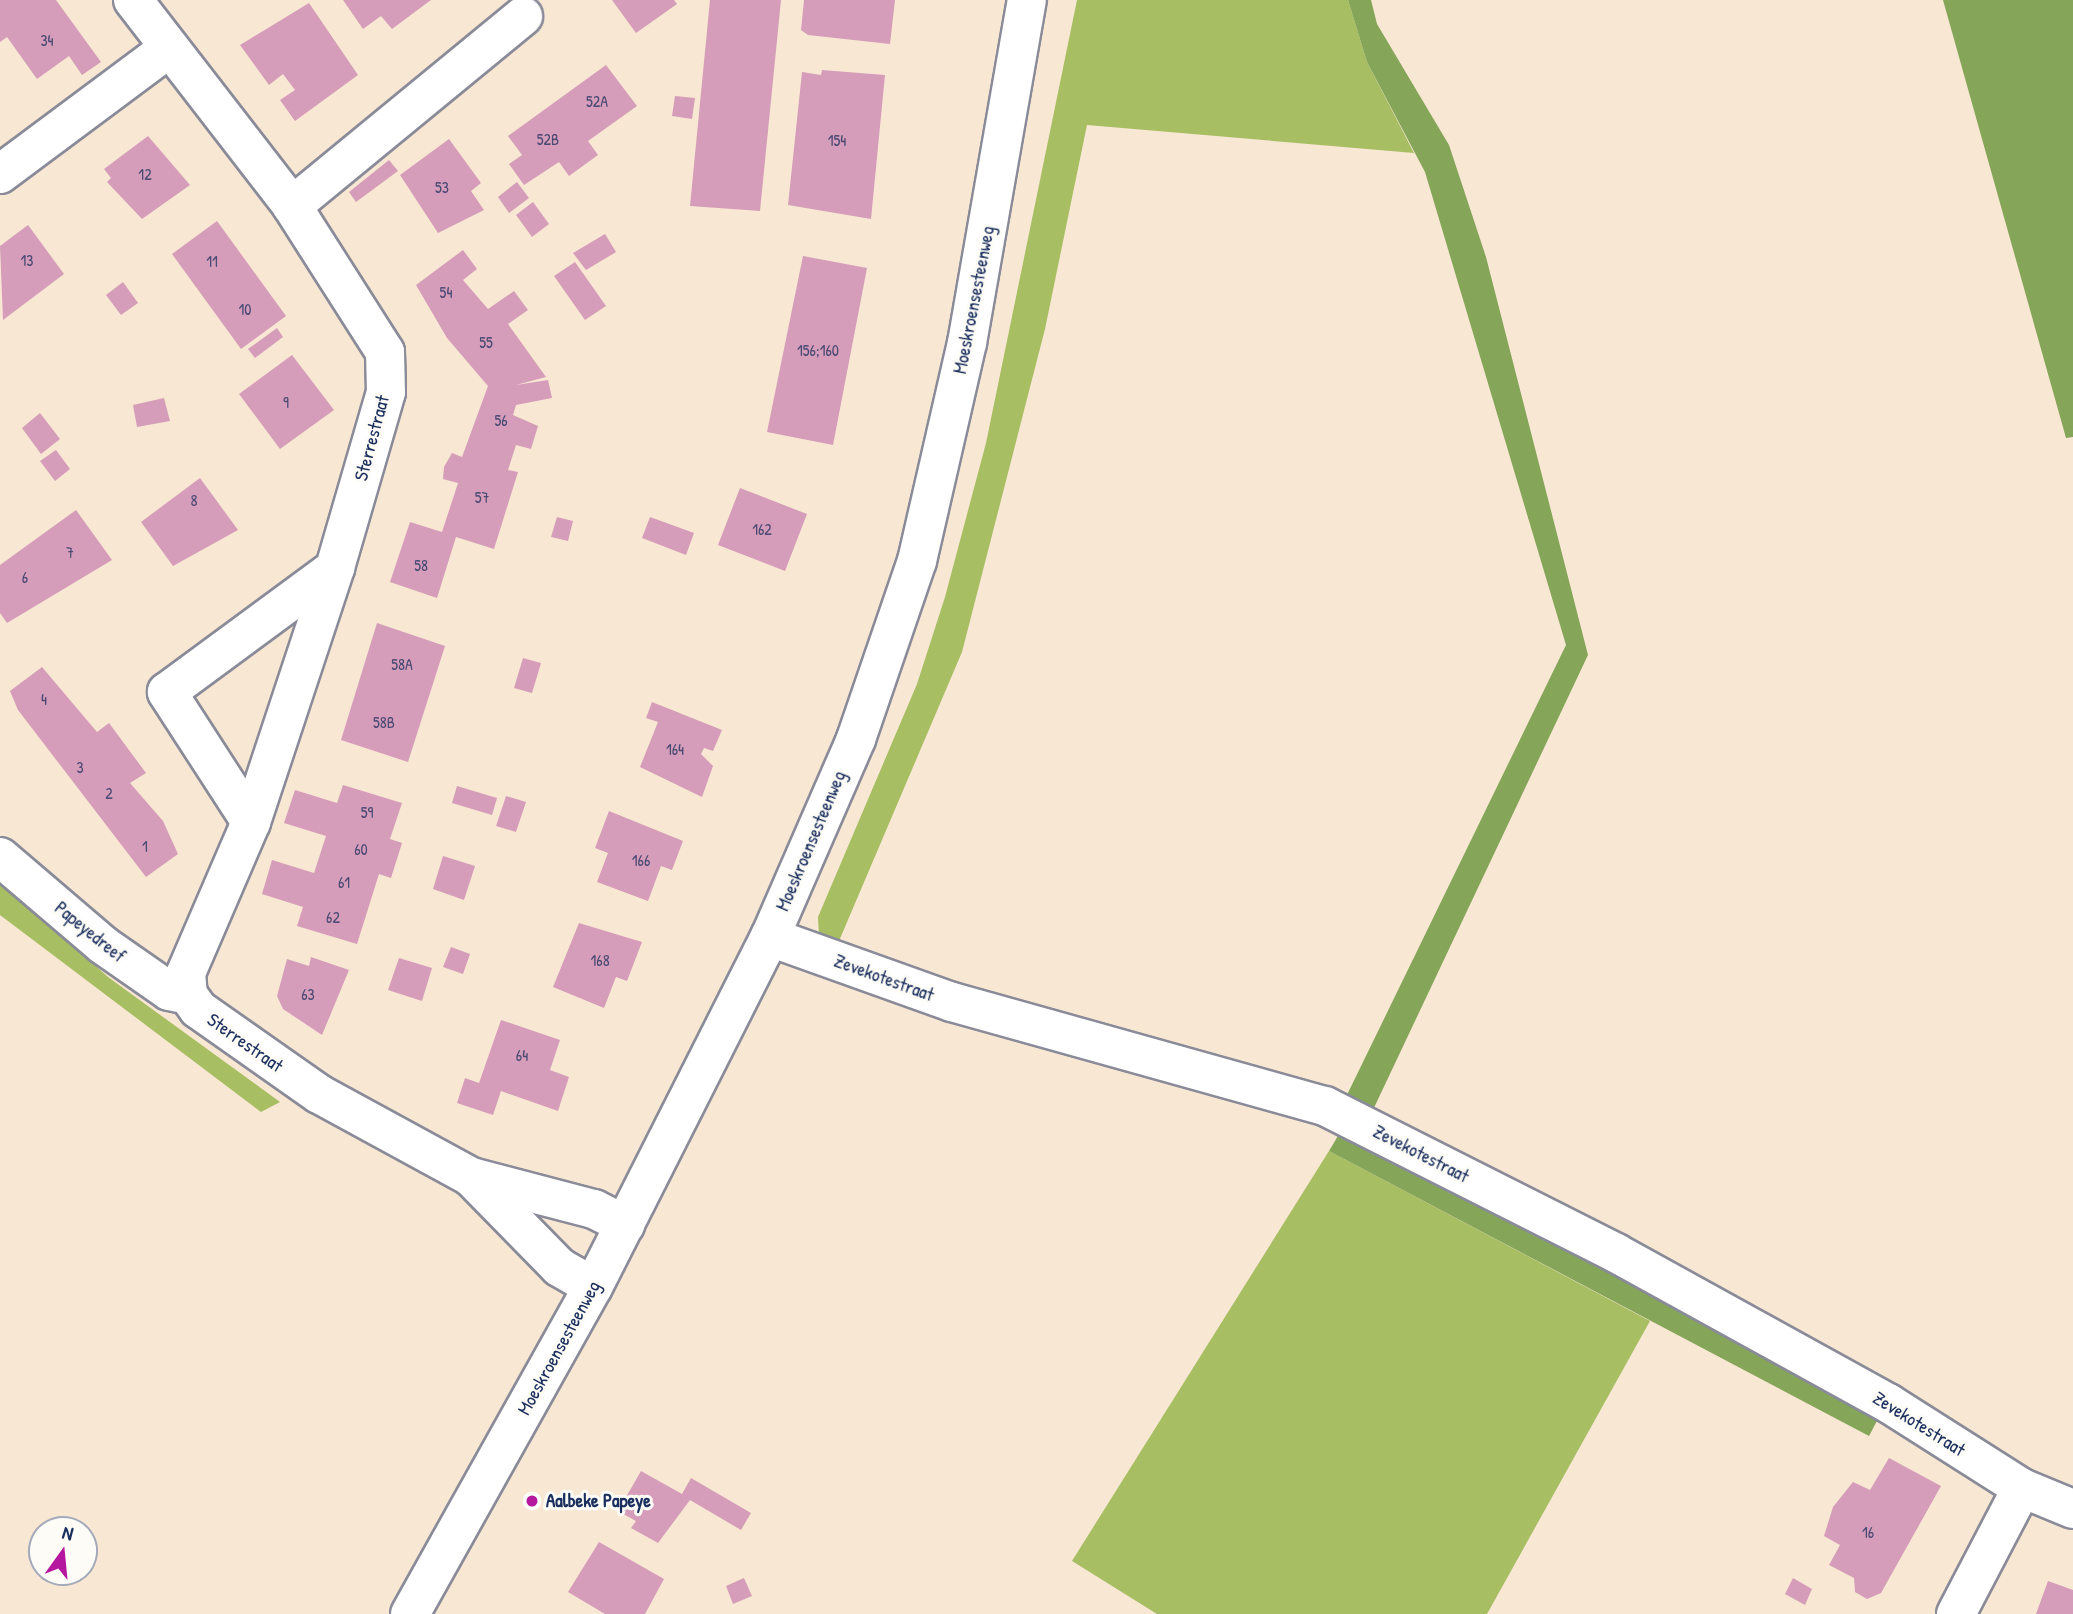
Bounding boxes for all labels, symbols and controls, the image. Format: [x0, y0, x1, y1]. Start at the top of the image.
house number: 34 [40, 30, 54, 50]
house number: 52A [586, 91, 608, 111]
house number: 52B [537, 129, 559, 149]
house number: 154 [828, 130, 846, 150]
house number: 12 [138, 164, 152, 184]
house number: 53 [435, 177, 449, 197]
street label: Moeskroensesteenweg [948, 224, 1000, 376]
house number: 13 [21, 250, 33, 270]
house number: 11 [206, 251, 218, 271]
house number: 54 [440, 282, 452, 302]
house number: 10 [239, 299, 251, 319]
house number: 55 [479, 332, 493, 352]
house number: 156;160 [797, 340, 839, 360]
house number: 9 [283, 392, 289, 412]
street label: Sterrestraat [350, 393, 394, 483]
house number: 56 [494, 410, 508, 430]
house number: 57 [475, 487, 489, 507]
house number: 8 [191, 490, 197, 510]
house number: 162 [752, 519, 772, 539]
house number: 7 [66, 542, 74, 562]
house number: 58 [414, 555, 428, 575]
house number: 6 [22, 567, 28, 587]
house number: 58A [391, 654, 413, 674]
house number: 4 [41, 689, 47, 709]
house number: 58B [373, 712, 395, 732]
house number: 164 [666, 739, 684, 759]
house number: 3 [76, 757, 84, 777]
street label: Moeskroensesteenweg [771, 767, 851, 915]
house number: 2 [105, 783, 113, 803]
house number: 59 [361, 802, 373, 822]
house number: 1 [142, 836, 148, 856]
house number: 60 [354, 839, 368, 859]
house number: 166 [632, 850, 650, 870]
house number: 61 [338, 872, 350, 892]
street label: Papeyedreef [50, 897, 130, 967]
house number: 62 [326, 907, 340, 927]
street label: Zevekotestraat [831, 949, 937, 1007]
house number: 168 [590, 950, 610, 970]
house number: 63 [301, 984, 315, 1004]
street label: Sterrestraat [203, 1009, 287, 1077]
house number: 64 [516, 1045, 528, 1065]
street label: Zevekotestraat [1369, 1120, 1473, 1188]
street label: Moeskroensesteenweg [513, 1277, 605, 1419]
street label: Zevekotestraat [1869, 1387, 1969, 1461]
place label: Aalbeke Papeye [546, 1490, 651, 1512]
marker: Aalbeke Papeye [524, 1493, 540, 1509]
north arrow [28, 1516, 98, 1586]
text: N [60, 1519, 76, 1547]
house number: 16 [1862, 1522, 1874, 1542]

